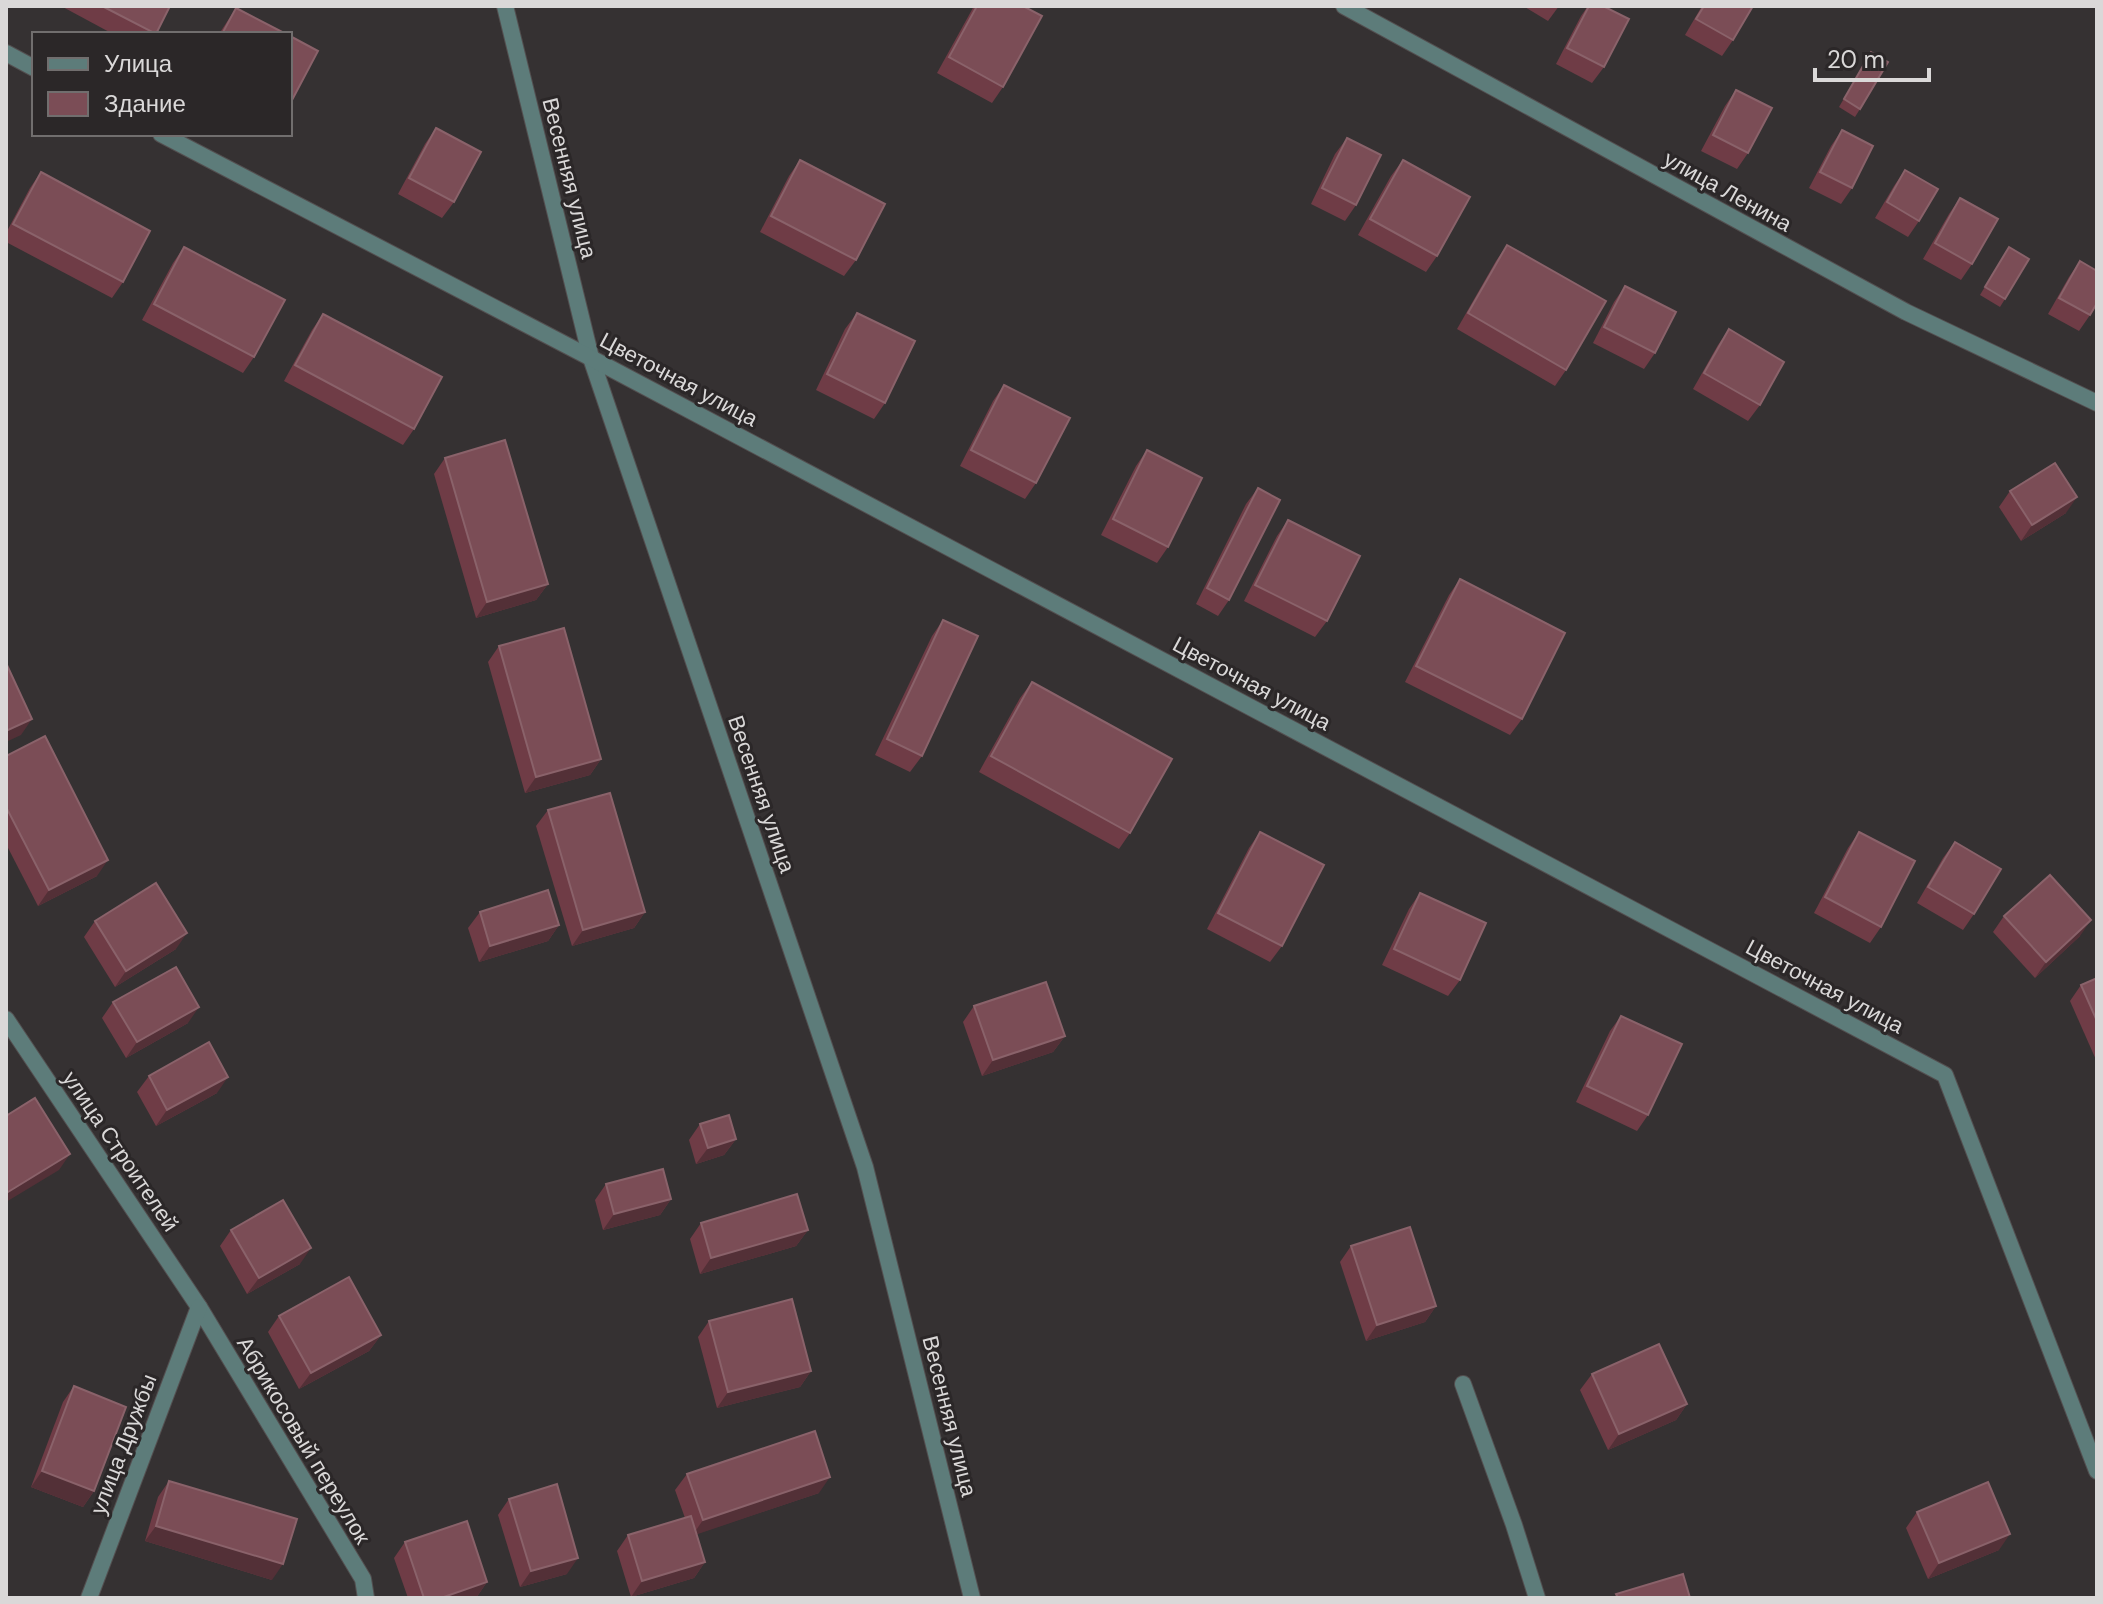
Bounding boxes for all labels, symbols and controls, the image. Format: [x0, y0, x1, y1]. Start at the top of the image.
legend [32, 32, 292, 136]
scale bar [1815, 32, 1929, 82]
text: 20 m [1827, 44, 1885, 75]
text: Улица [104, 48, 173, 79]
text: Здание [104, 88, 186, 119]
street label: Весенняя улица [536, 95, 604, 262]
street label: улица Ленина [1659, 144, 1797, 239]
street label: Цветочная улица [595, 326, 763, 434]
street label: Цветочная улица [1168, 630, 1336, 738]
street label: Весенняя улица [721, 712, 802, 877]
street label: Цветочная улица [1741, 933, 1909, 1041]
street label: улица Строителей [56, 1065, 185, 1237]
street label: Абрикосовый переулок [230, 1331, 377, 1550]
street label: Весенняя улица [916, 1333, 984, 1500]
street label: улица Дружбы [83, 1370, 163, 1518]

